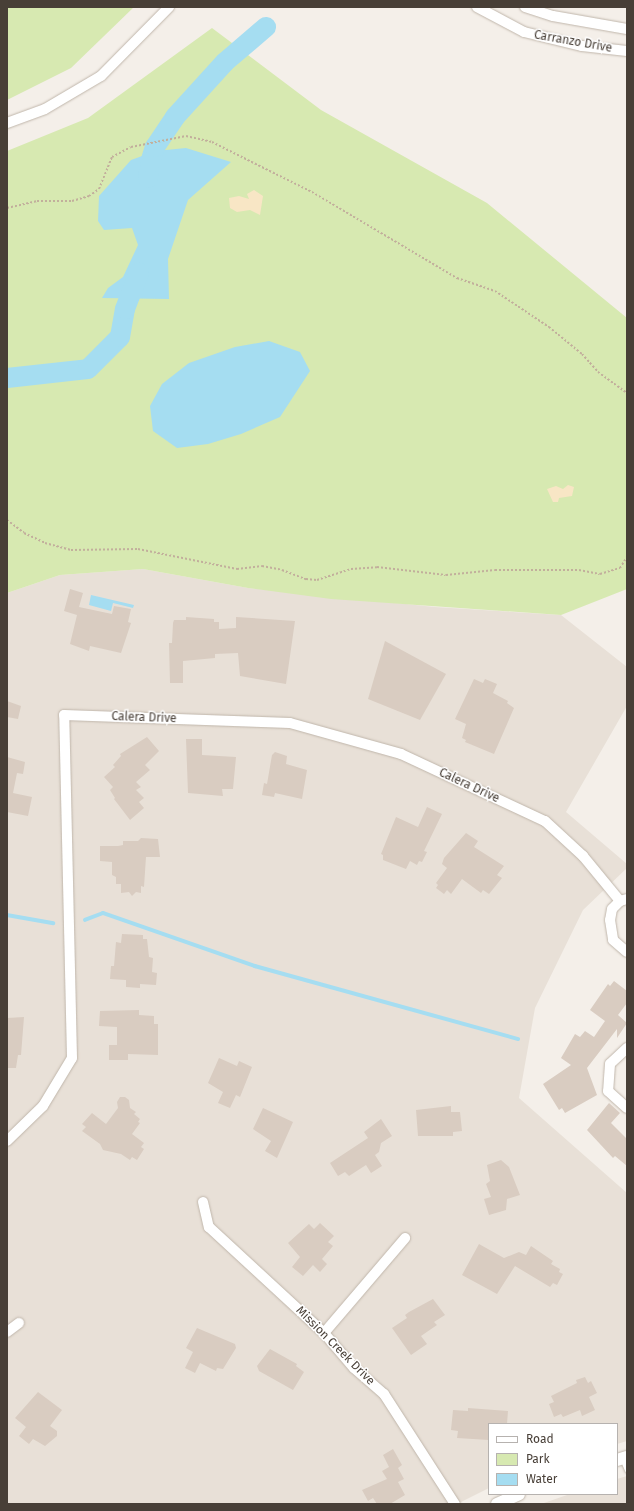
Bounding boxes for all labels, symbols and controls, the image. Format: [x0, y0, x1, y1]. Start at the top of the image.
street label: Carranzo Drive [533, 28, 613, 56]
street label: Calera Drive [111, 710, 177, 726]
street label: Calera Drive [436, 766, 502, 806]
street label: Mission Creek Drive [293, 1304, 377, 1388]
legend [488, 1423, 618, 1495]
text: Road [526, 1432, 554, 1446]
text: Park [526, 1452, 550, 1466]
text: Water [526, 1472, 557, 1486]

